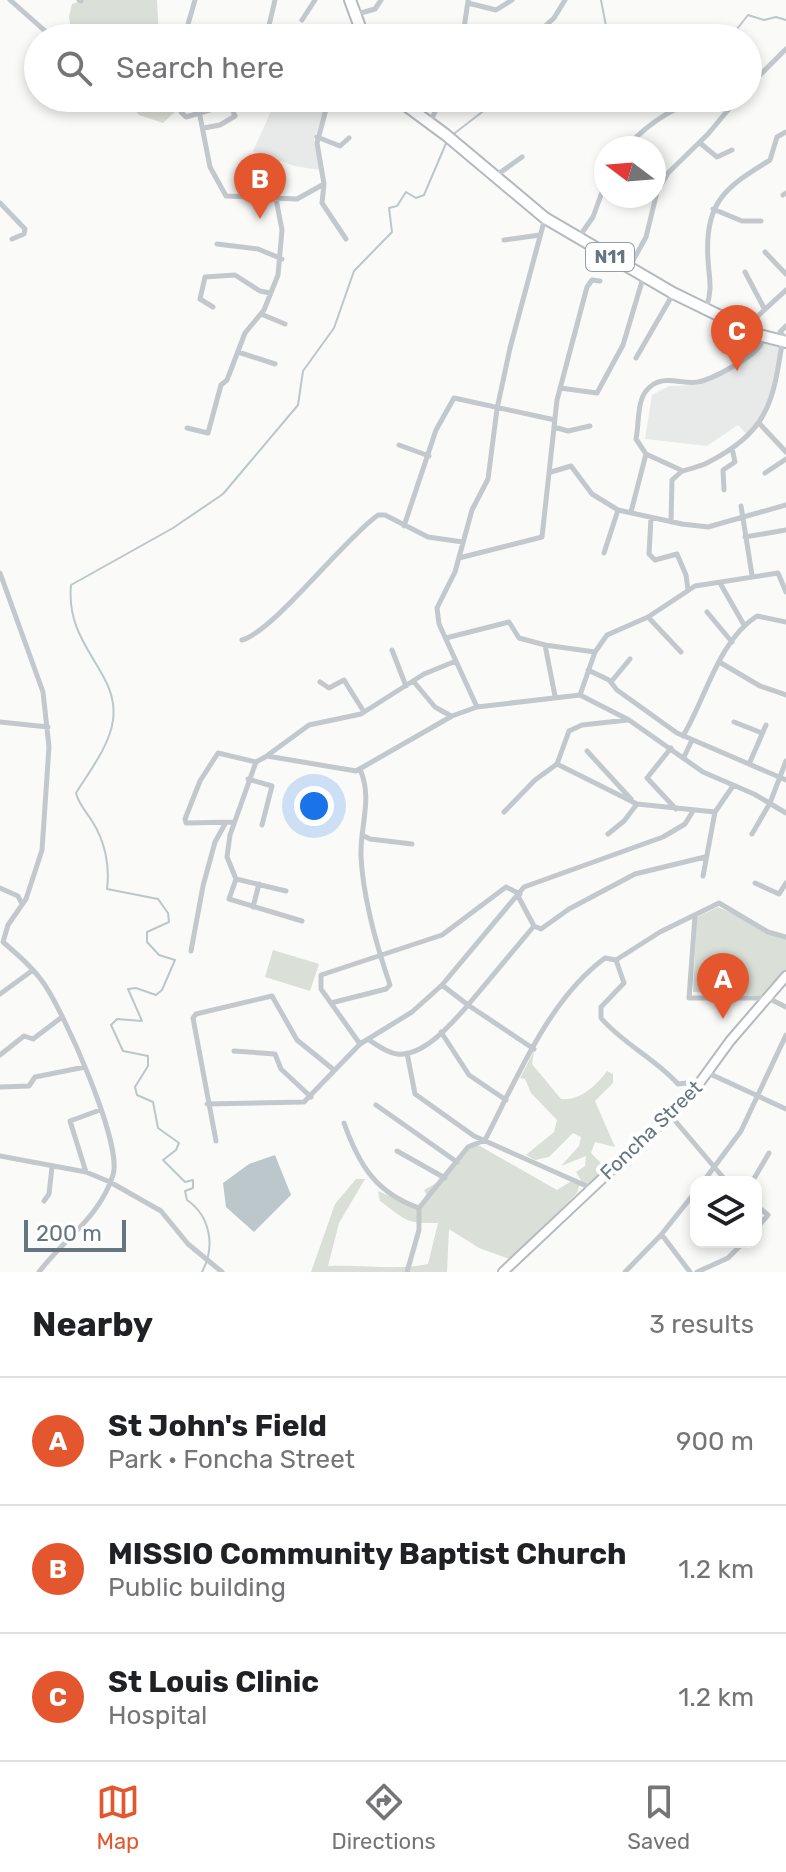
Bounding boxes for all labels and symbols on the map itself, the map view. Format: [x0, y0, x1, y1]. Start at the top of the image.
north arrow [594, 136, 666, 208]
pin: B [234, 153, 286, 219]
road number: N11 [586, 243, 634, 271]
pin: C [711, 305, 763, 371]
your location [294, 786, 334, 826]
pin: A [697, 953, 749, 1019]
street label: Foncha Street [595, 1075, 707, 1184]
scale bar [24, 1216, 126, 1252]

